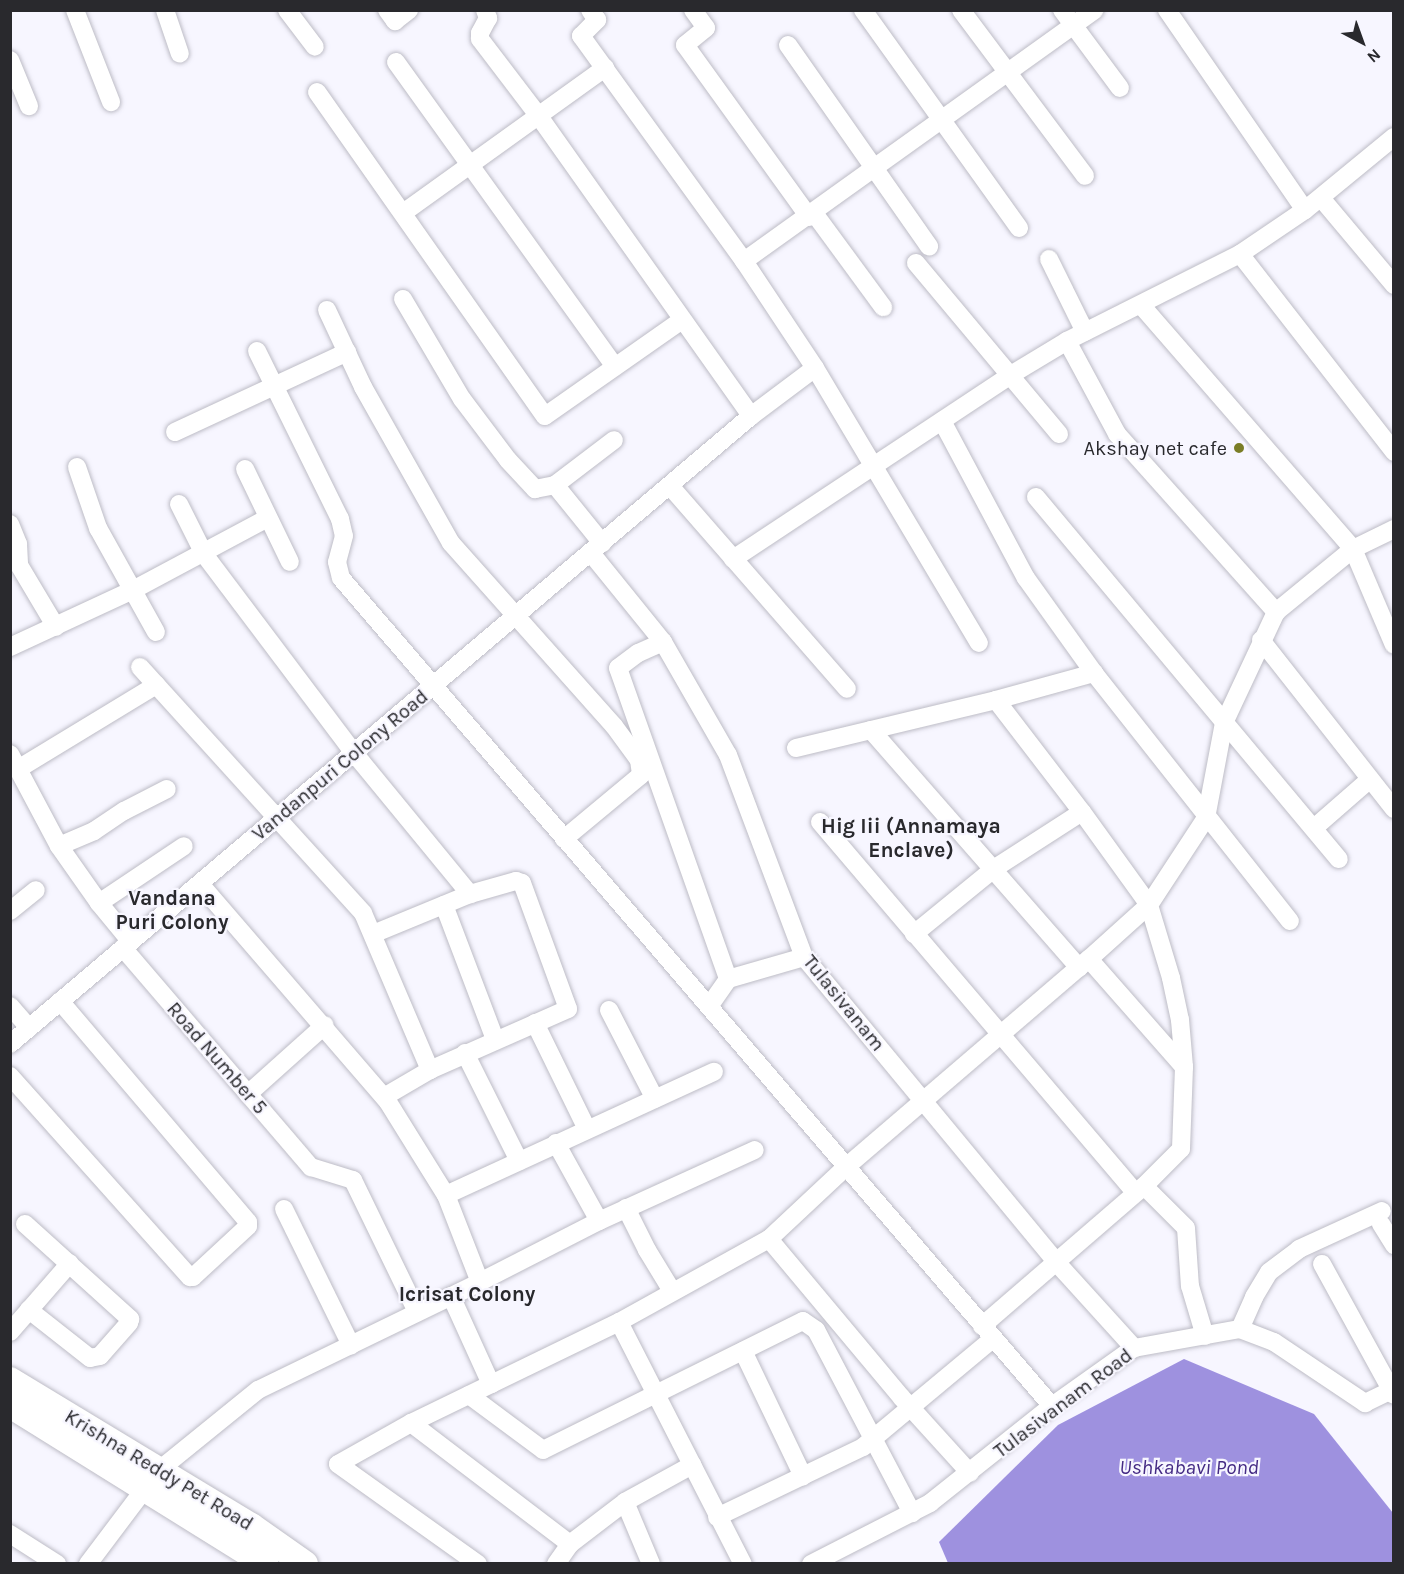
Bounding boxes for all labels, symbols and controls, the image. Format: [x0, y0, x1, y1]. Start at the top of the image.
north arrow [1332, 12, 1392, 72]
text: N [1364, 45, 1385, 67]
place label: Akshay net cafe [1084, 436, 1227, 460]
marker: Akshay net cafe [1232, 441, 1246, 455]
street label: Vandanpuri Colony Road [247, 684, 433, 846]
district label: Hig Iii (Annamaya Enclave) [821, 813, 1001, 863]
district label: Vandana Puri Colony [116, 885, 228, 935]
street label: Tulasivanam [798, 950, 890, 1056]
street label: Road Number 5 [162, 997, 272, 1119]
district label: Icrisat Colony [399, 1281, 535, 1307]
street label: Tulasivanam Road [989, 1343, 1137, 1463]
street label: Krishna Reddy Pet Road [60, 1404, 258, 1536]
water label: Ushkabavi Pond [1119, 1454, 1259, 1480]

